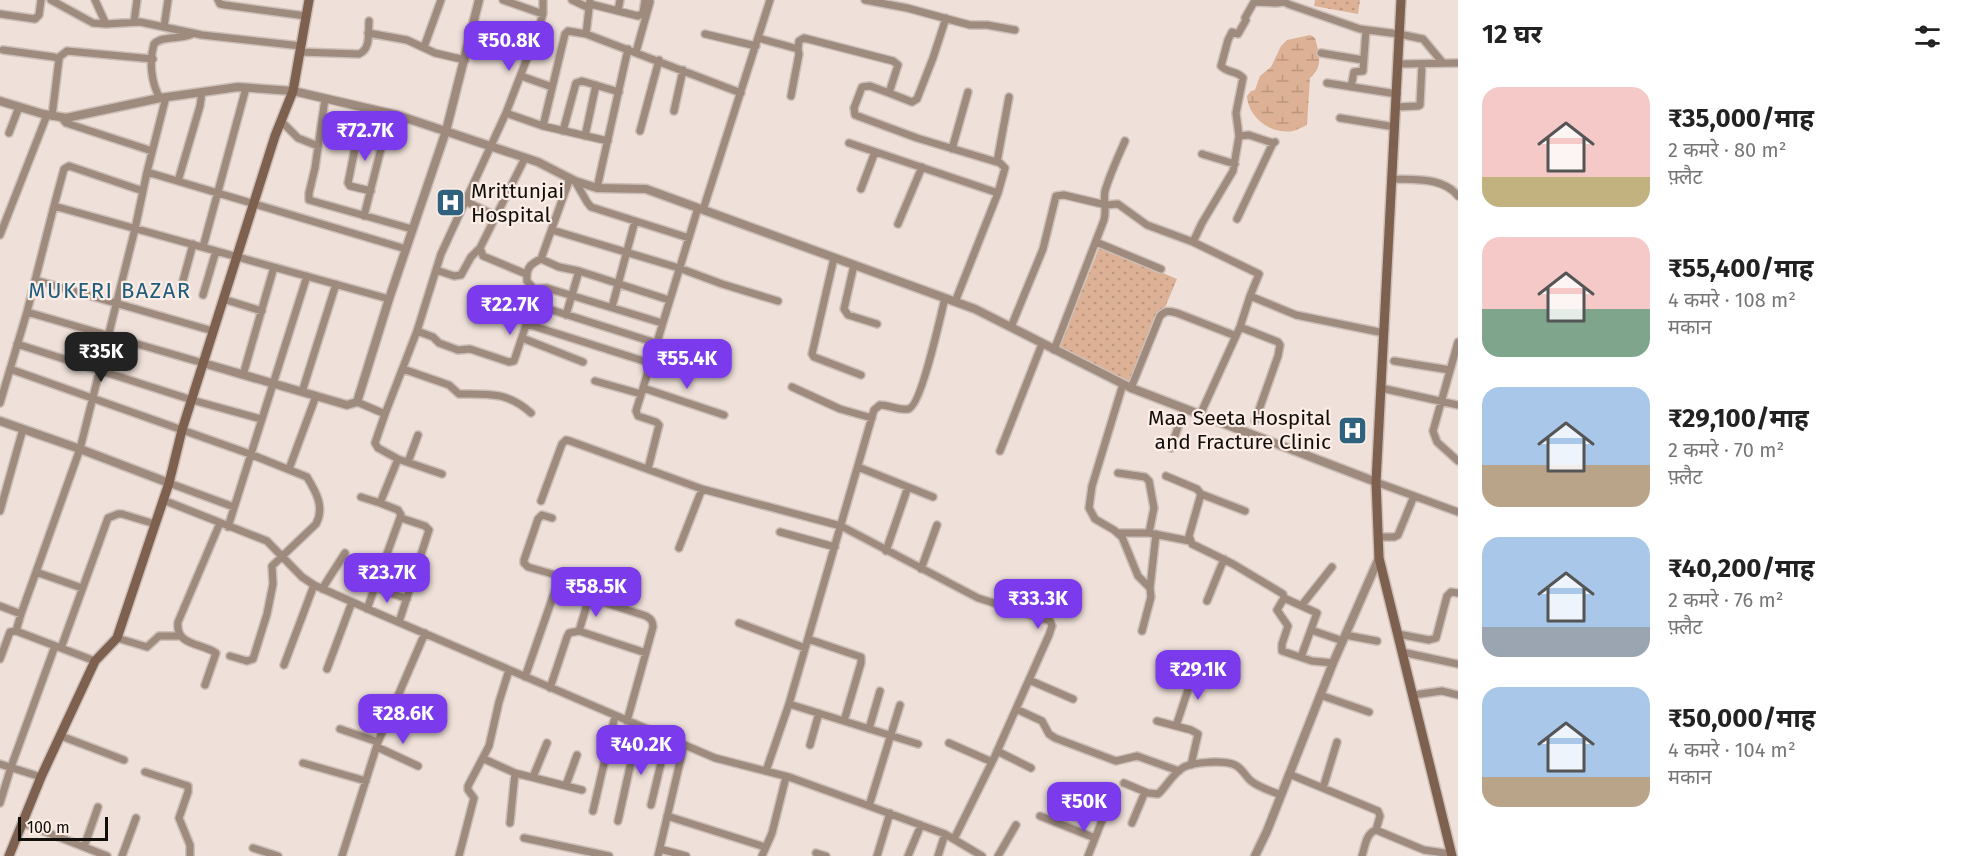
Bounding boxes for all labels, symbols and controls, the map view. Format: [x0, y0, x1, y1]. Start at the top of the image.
text: 12 घर [1482, 19, 1542, 50]
icon: filters [1911, 20, 1944, 53]
pin: ₹50.8K [460, 21, 558, 72]
text: ₹50.8K [478, 28, 540, 52]
text: ₹35,000/माह [1668, 103, 1814, 134]
pin: ₹72.7K [316, 111, 414, 162]
icon: home [1530, 111, 1602, 183]
text: ₹72.7K [336, 118, 394, 142]
text: 2 कमरे · 80 m² [1668, 138, 1787, 162]
text: फ़्लैट [1668, 165, 1703, 189]
place label: Mrittunjai Hospital [471, 178, 564, 228]
hospital icon: Mrittunjai Hospital [434, 187, 466, 219]
text: ₹55,400/माह [1668, 253, 1813, 284]
icon: home [1530, 261, 1602, 333]
district label: MUKERI BAZAR [28, 277, 192, 304]
pin: ₹22.7K [461, 285, 559, 336]
text: 4 कमरे · 108 m² [1668, 288, 1796, 312]
text: ₹22.7K [481, 292, 539, 316]
text: मकान [1668, 315, 1712, 339]
pin: ₹35K [65, 332, 137, 383]
text: ₹35K [79, 339, 123, 363]
pin: ₹55.4K [638, 339, 736, 390]
text: ₹55.4K [657, 346, 717, 370]
text: ₹29,100/माह [1668, 403, 1809, 434]
place label: Maa Seeta Hospital and Fracture Clinic [1148, 405, 1331, 455]
icon: home [1530, 411, 1602, 483]
hospital icon: Maa Seeta Hospital and Fracture Clinic [1336, 414, 1368, 446]
text: 2 कमरे · 70 m² [1668, 438, 1784, 462]
text: फ़्लैट [1668, 465, 1703, 489]
pin: ₹23.7K [338, 553, 436, 604]
text: ₹40,200/माह [1668, 553, 1814, 584]
text: ₹23.7K [358, 560, 416, 584]
icon: home [1530, 561, 1602, 633]
pin: ₹58.5K [547, 567, 645, 618]
text: ₹58.5K [565, 574, 627, 598]
pin: ₹33.3K [989, 579, 1087, 630]
text: ₹33.3K [1008, 586, 1068, 610]
text: 2 कमरे · 76 m² [1668, 588, 1784, 612]
text: फ़्लैट [1668, 615, 1703, 639]
pin: ₹29.1K [1149, 650, 1247, 701]
text: ₹29.1K [1170, 657, 1226, 681]
pin: ₹28.6K [354, 694, 452, 745]
text: ₹28.6K [372, 701, 434, 725]
text: ₹50,000/माह [1668, 703, 1816, 734]
icon: home [1530, 711, 1602, 783]
pin: ₹40.2K [592, 725, 690, 776]
text: ₹40.2K [610, 732, 672, 756]
text: 4 कमरे · 104 m² [1668, 738, 1796, 762]
text: मकान [1668, 765, 1712, 789]
pin: ₹50K [1048, 782, 1120, 833]
text: ₹50K [1061, 789, 1107, 813]
scale bar [18, 814, 108, 842]
text: 100 m [27, 818, 70, 837]

